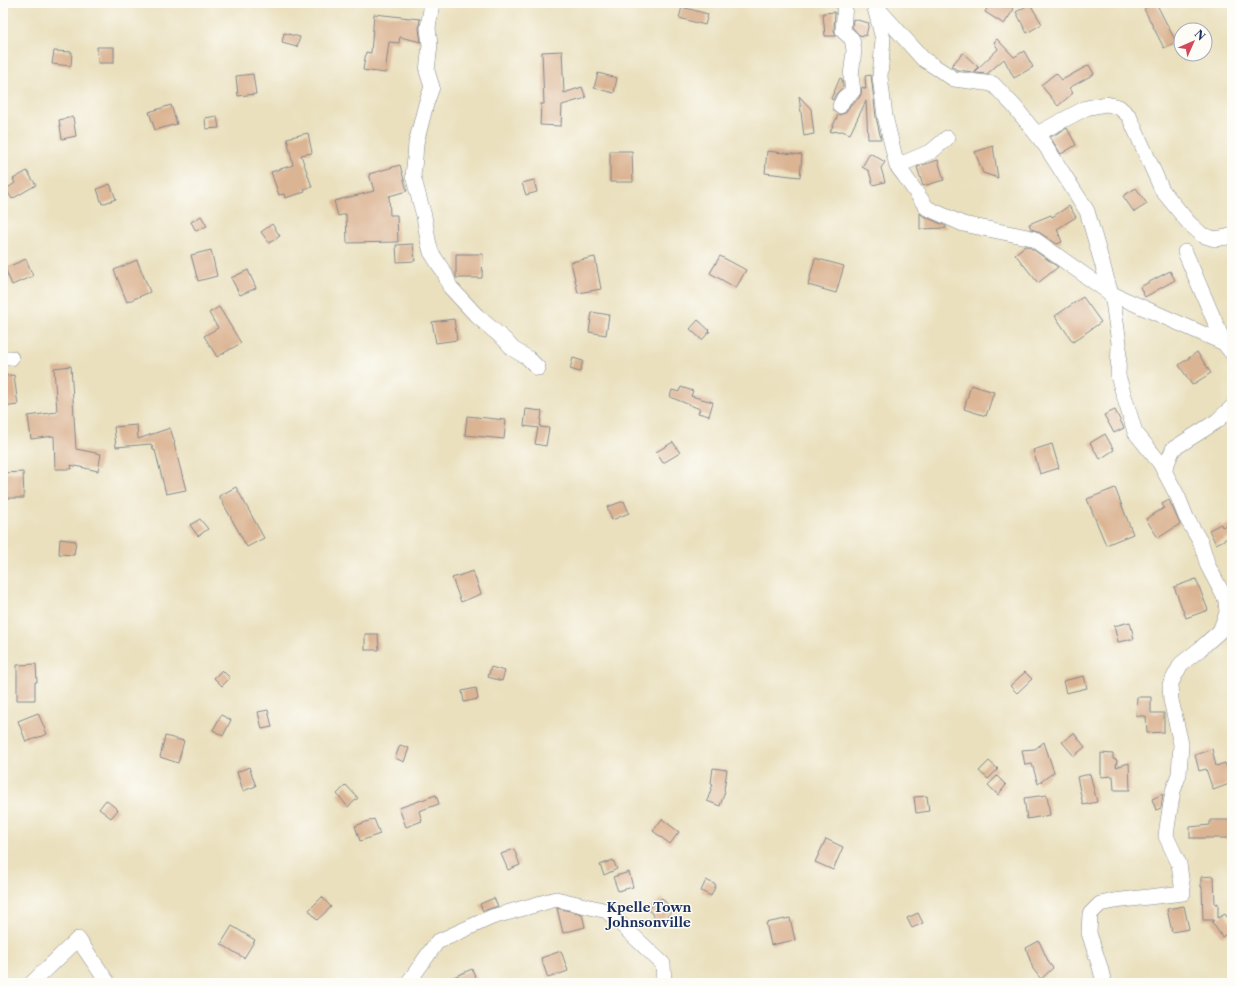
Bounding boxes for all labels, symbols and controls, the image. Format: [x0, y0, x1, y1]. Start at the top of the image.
north arrow [1173, 22, 1213, 62]
text: N [1192, 27, 1209, 44]
district label: Kpelle Town Johnsonville [605, 899, 691, 930]

